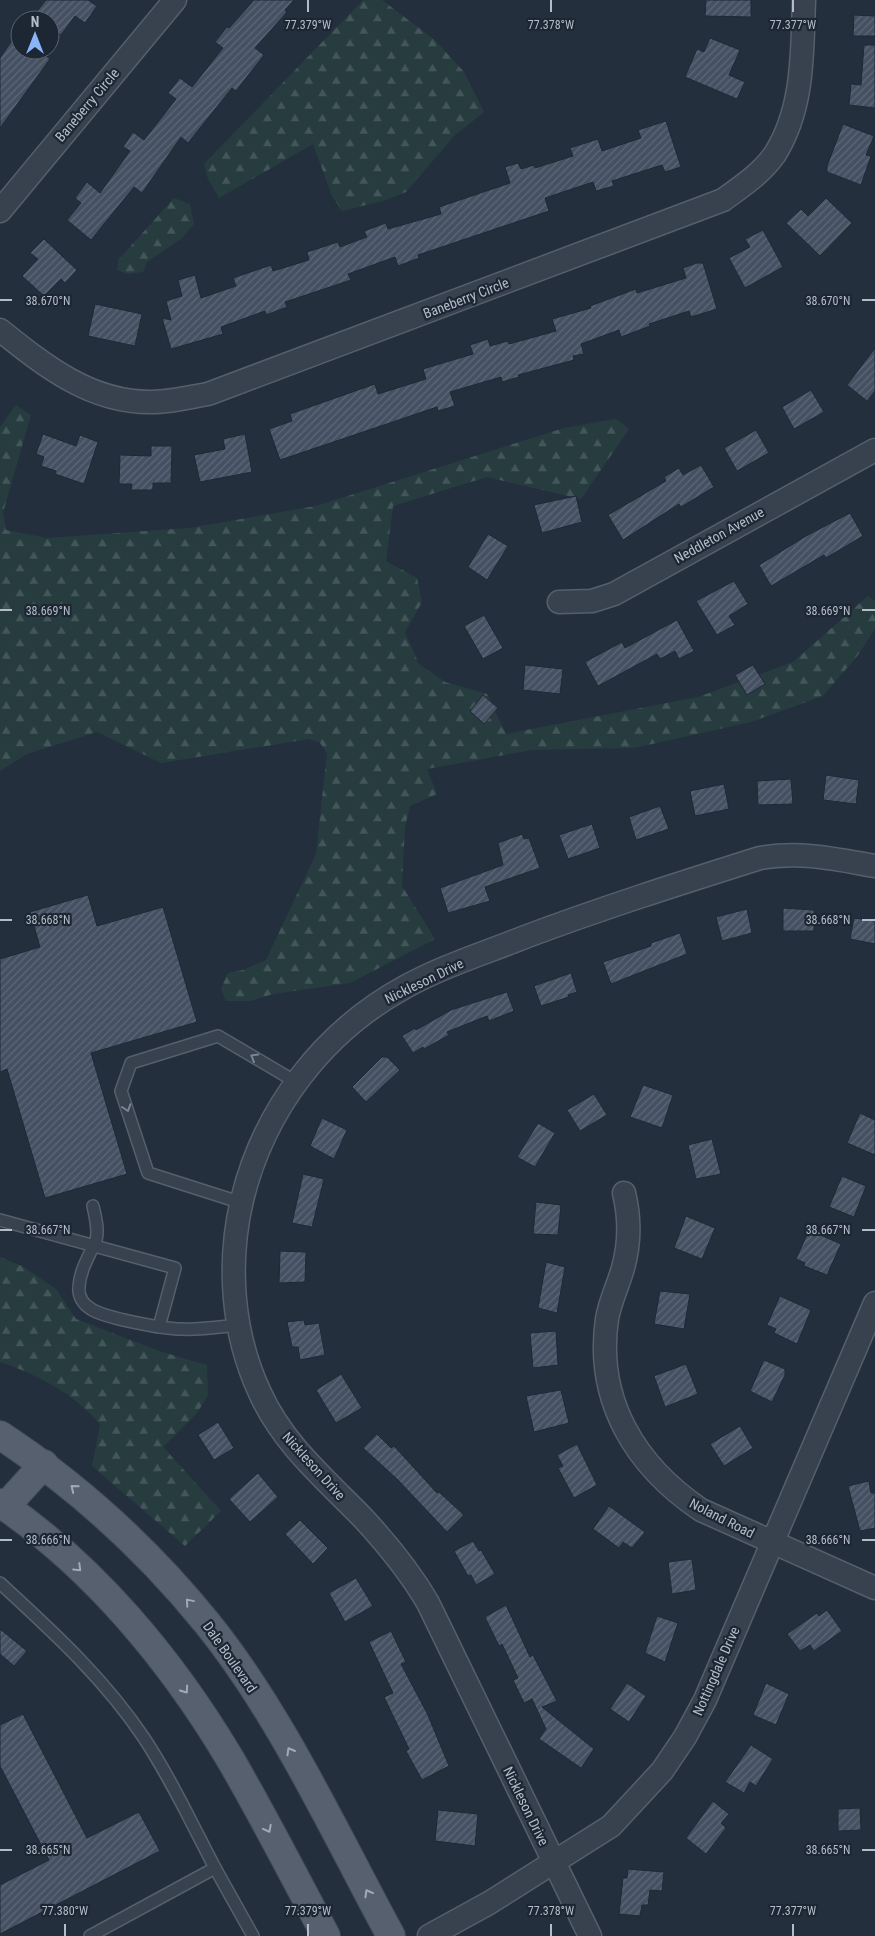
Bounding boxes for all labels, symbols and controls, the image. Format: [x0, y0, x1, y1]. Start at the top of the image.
north arrow [10, 10, 60, 60]
text: N [31, 14, 39, 30]
text: 77.379°W [285, 18, 331, 32]
text: 77.378°W [528, 18, 574, 32]
text: 77.377°W [770, 18, 816, 32]
street label: Baneberry Circle [52, 65, 122, 145]
street label: Baneberry Circle [421, 274, 511, 322]
text: 38.670°N [26, 294, 70, 308]
text: 38.670°N [806, 294, 850, 308]
street label: Neddleton Avenue [671, 503, 767, 566]
text: 38.669°N [26, 604, 70, 618]
text: 38.669°N [806, 604, 850, 618]
text: 38.668°N [26, 913, 70, 927]
text: 38.668°N [806, 913, 850, 927]
street label: Nickleson Drive [382, 955, 466, 1007]
one-way arrow [251, 1054, 260, 1064]
one-way arrow [121, 1103, 131, 1112]
text: 38.667°N [26, 1223, 70, 1237]
text: 38.667°N [806, 1223, 850, 1237]
street label: Nickleson Drive [279, 1429, 349, 1504]
one-way arrow [71, 1485, 80, 1493]
street label: Noland Road [687, 1495, 757, 1541]
text: 38.666°N [26, 1533, 70, 1547]
text: 38.666°N [806, 1533, 850, 1547]
one-way arrow [72, 1562, 81, 1571]
one-way arrow [186, 1598, 195, 1607]
street label: Dale Boulevard [200, 1619, 260, 1695]
street label: Nottingdale Drive [689, 1624, 743, 1718]
one-way arrow [179, 1684, 188, 1693]
one-way arrow [286, 1747, 296, 1756]
street label: Nickleson Drive [500, 1764, 552, 1848]
one-way arrow [262, 1824, 272, 1833]
text: 38.665°N [26, 1843, 70, 1857]
text: 38.665°N [806, 1843, 850, 1857]
one-way arrow [364, 1889, 374, 1898]
text: 77.380°W [42, 1904, 88, 1918]
text: 77.379°W [285, 1904, 331, 1918]
text: 77.378°W [528, 1904, 574, 1918]
text: 77.377°W [770, 1904, 816, 1918]

